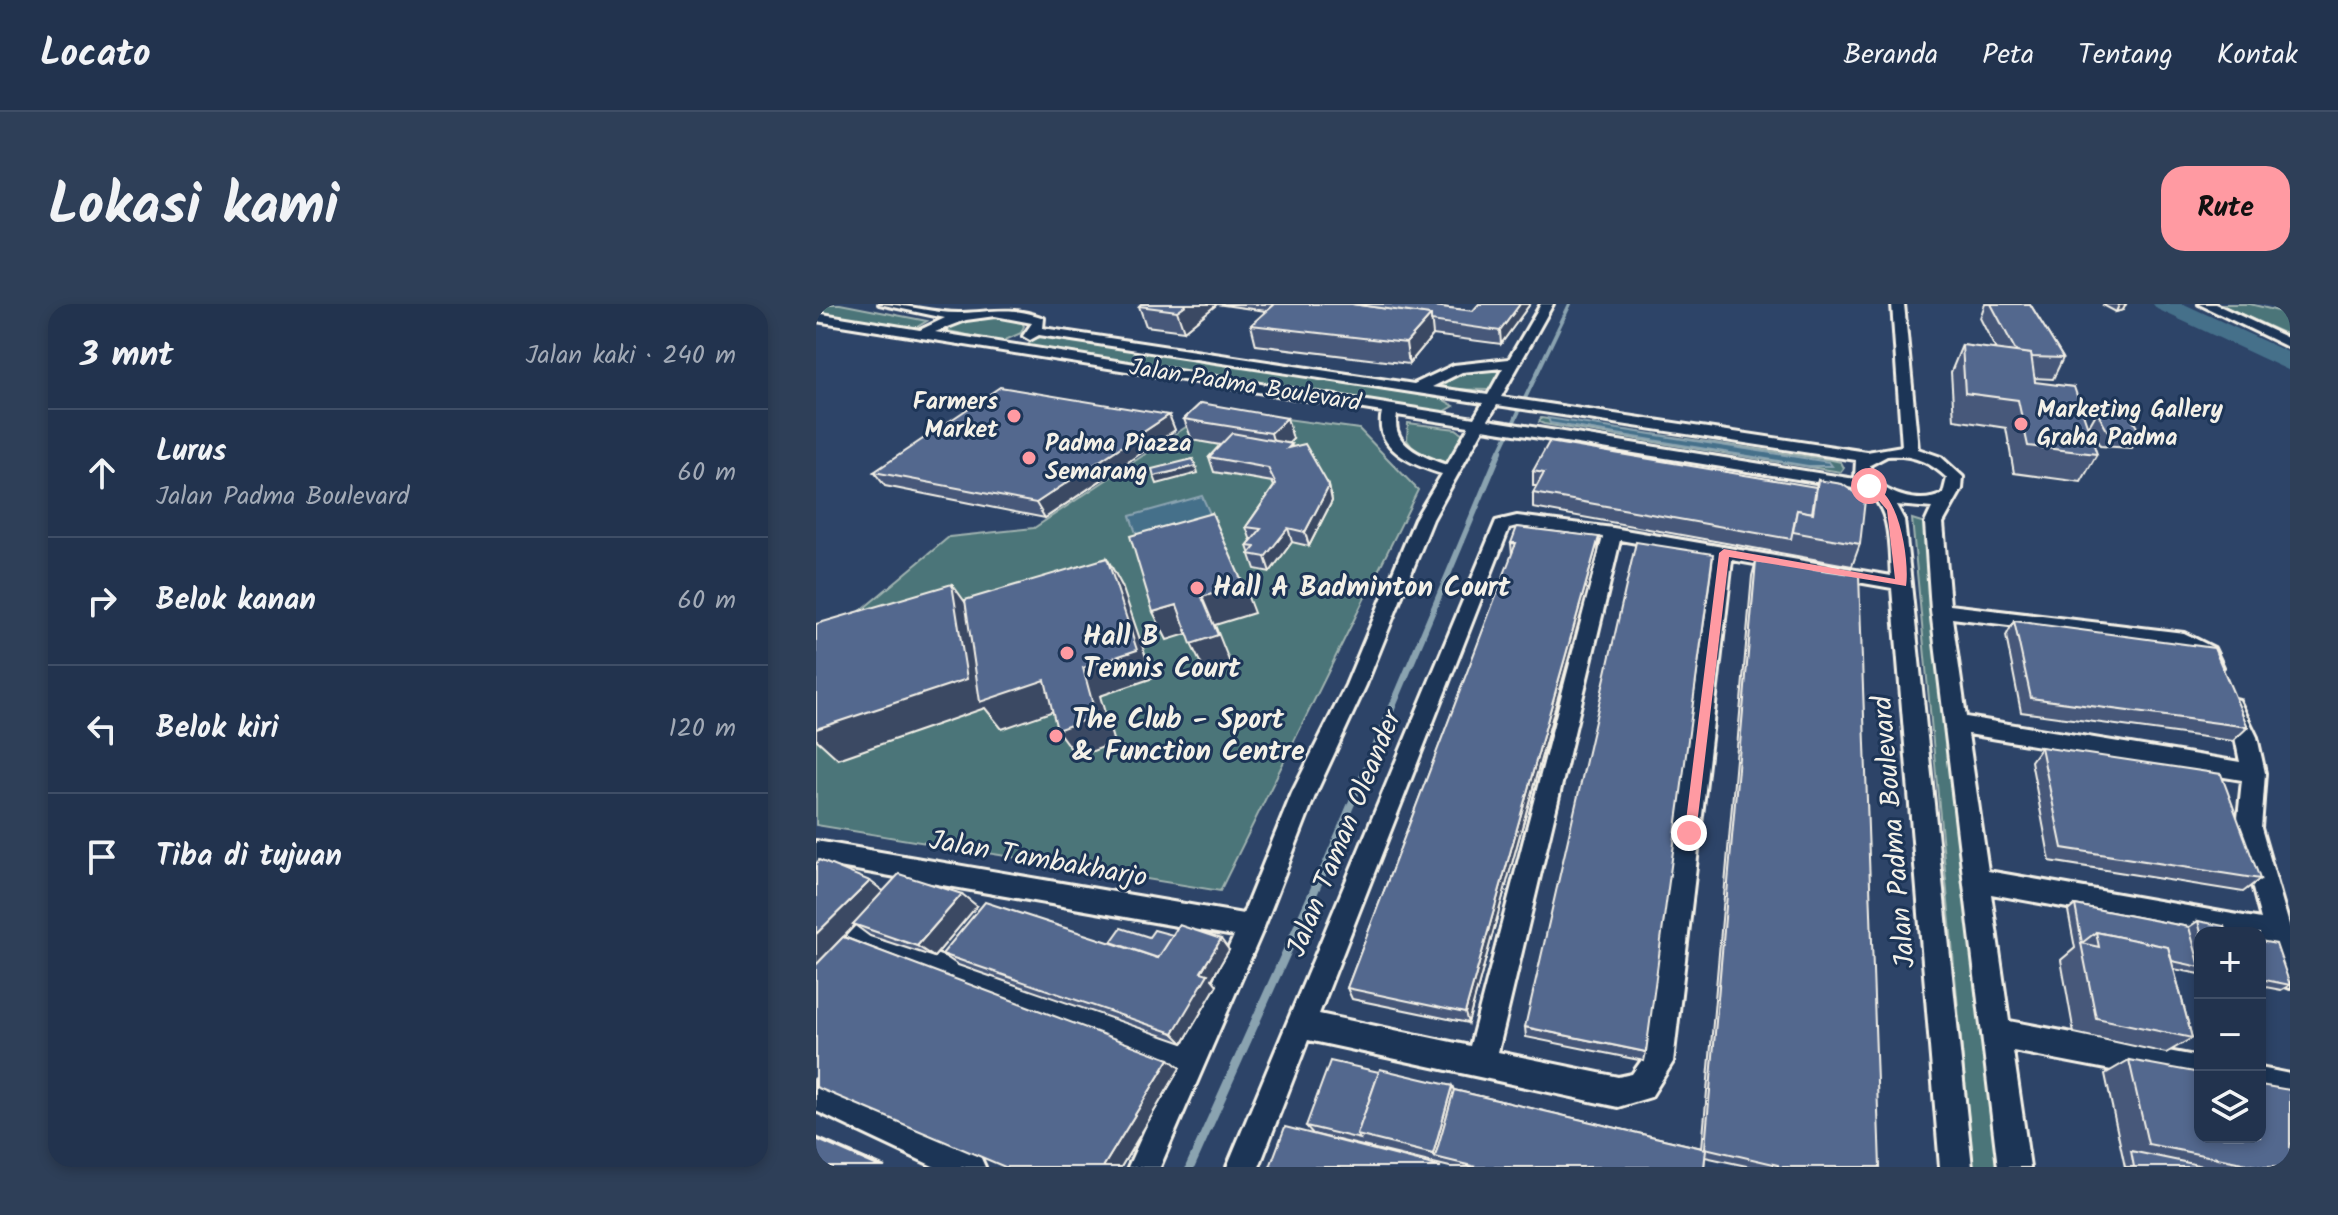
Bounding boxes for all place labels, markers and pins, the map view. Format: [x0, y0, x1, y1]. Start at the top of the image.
place label: Farmers Market [913, 383, 999, 450]
place label: Marketing Gallery Graha Padma [2037, 391, 2223, 458]
marker: Farmers Market [1005, 407, 1023, 425]
marker: Marketing Gallery Graha Padma [2012, 415, 2030, 433]
place label: Padma Piazza Semarang [1045, 425, 1191, 492]
marker: Padma Piazza Semarang [1020, 449, 1038, 467]
place label: Hall A Badminton Court [1213, 566, 1511, 611]
marker: Hall A Badminton Court [1188, 579, 1206, 597]
place label: Hall B Tennis Court [1083, 615, 1241, 692]
marker: Hall B Tennis Court [1058, 644, 1076, 662]
place label: The Club - Sport & Function Centre [1072, 698, 1305, 775]
marker: The Club - Sport & Function Centre [1047, 727, 1065, 745]

